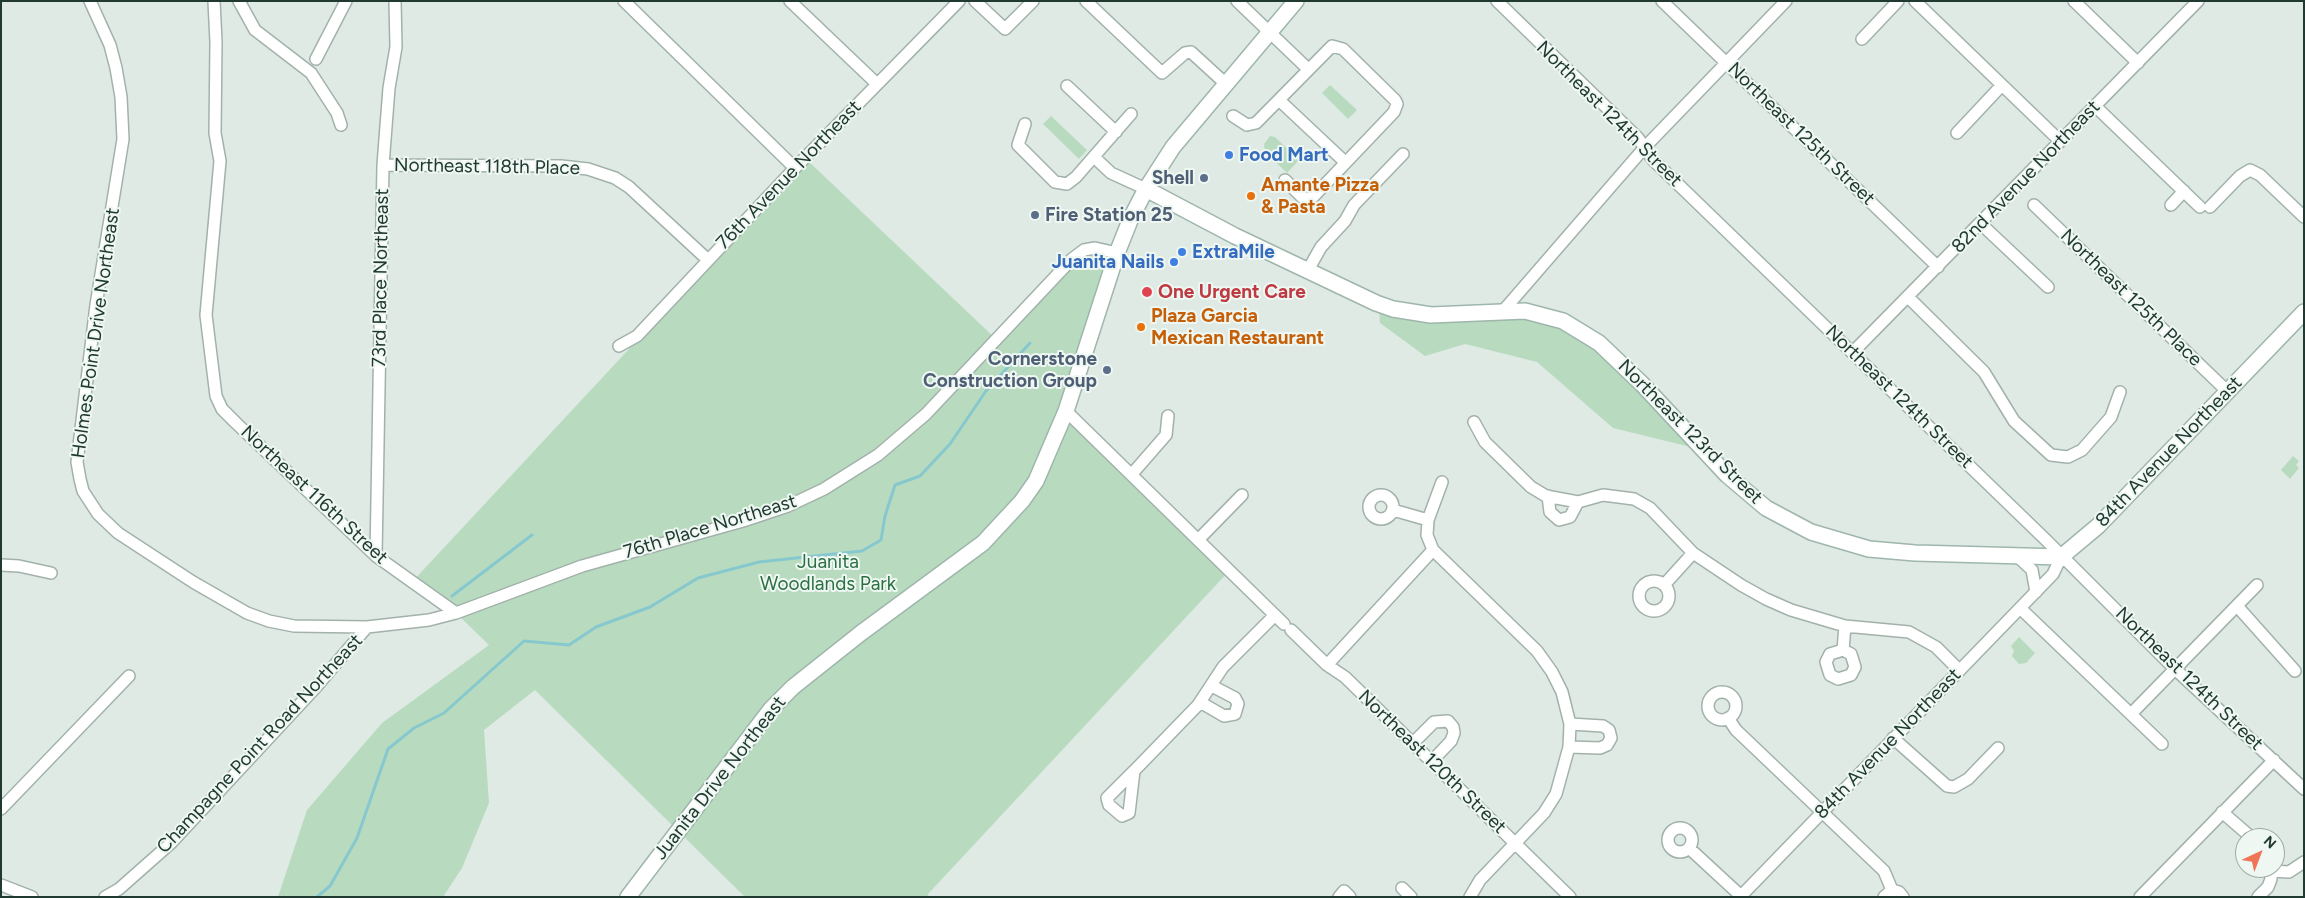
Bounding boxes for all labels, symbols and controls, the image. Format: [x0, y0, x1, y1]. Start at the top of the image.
street label: Northeast 124th Street [1531, 36, 1687, 192]
street label: Northeast 125th Street [1723, 58, 1879, 210]
street label: 76th Avenue Northeast [712, 96, 866, 254]
street label: 82nd Avenue Northeast [1947, 96, 2105, 258]
place label: Food Mart [1239, 144, 1329, 166]
marker: Food Mart [1223, 149, 1235, 161]
street label: Northeast 118th Place [394, 154, 580, 180]
place label: Shell [1152, 167, 1194, 189]
marker: Shell [1198, 172, 1210, 184]
place label: Amante Pizza & Pasta [1261, 174, 1379, 218]
street label: 73rd Place Northeast [368, 188, 394, 368]
marker: Amante Pizza & Pasta [1245, 190, 1257, 202]
place label: Fire Station 25 [1045, 204, 1173, 226]
street label: Holmes Point Drive Northeast [67, 206, 125, 460]
marker: Fire Station 25 [1029, 209, 1041, 221]
street label: Northeast 125th Place [2055, 224, 2207, 372]
place label: ExtraMile [1192, 241, 1275, 263]
marker: ExtraMile [1176, 246, 1188, 258]
place label: Juanita Nails [1051, 251, 1164, 273]
marker: Juanita Nails [1168, 256, 1180, 268]
place label: One Urgent Care [1158, 281, 1306, 303]
marker: One Urgent Care [1140, 285, 1154, 299]
place label: Plaza Garcia Mexican Restaurant [1151, 305, 1324, 349]
street label: Northeast 124th Street [1820, 320, 1978, 474]
marker: Plaza Garcia Mexican Restaurant [1135, 321, 1147, 333]
place label: Cornerstone Construction Group [923, 348, 1097, 392]
street label: Northeast 123rd Street [1613, 355, 1767, 509]
marker: Cornerstone Construction Group [1101, 364, 1113, 376]
street label: 84th Avenue Northeast [2091, 372, 2247, 532]
street label: Northeast 116th Street [236, 421, 392, 569]
street label: 76th Place Northeast [621, 490, 799, 564]
park label: Juanita Woodlands Park [760, 551, 896, 595]
street label: Northeast 124th Street [2110, 602, 2268, 756]
street label: Champagne Point Road Northeast [152, 630, 368, 858]
street label: 84th Avenue Northeast [1810, 664, 1966, 824]
street label: Northeast 120th Street [1353, 685, 1511, 839]
street label: Juanita Drive Northeast [649, 692, 791, 864]
north arrow [2235, 828, 2285, 878]
text: N [2260, 832, 2280, 852]

